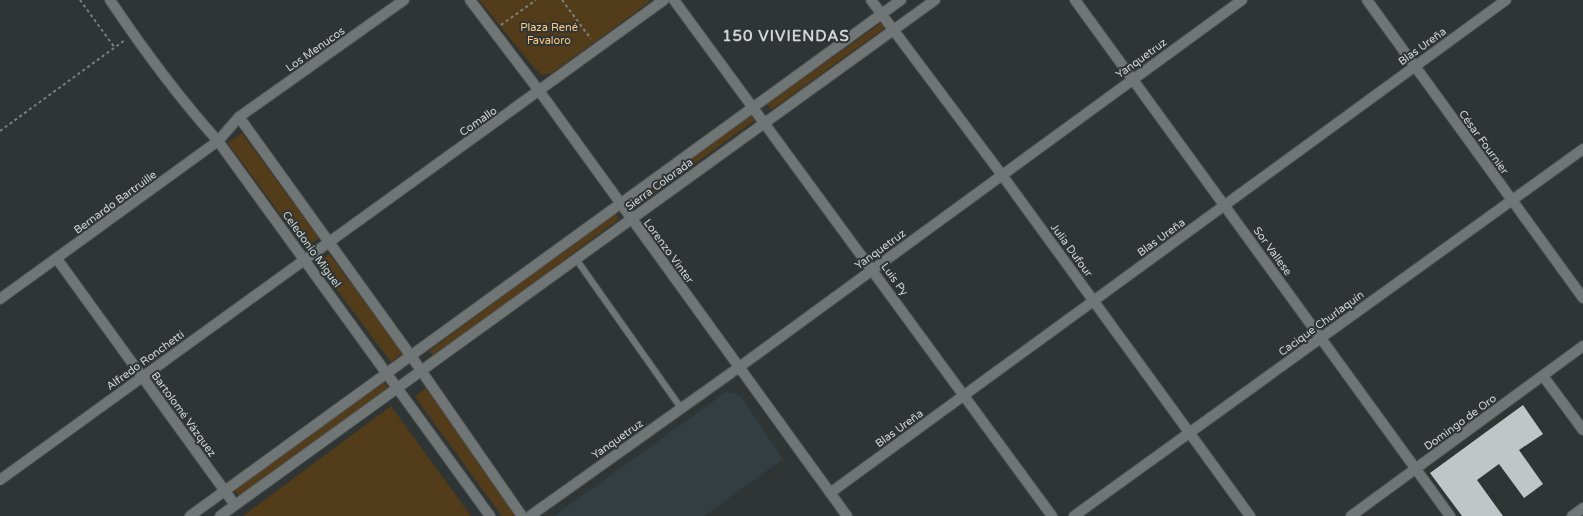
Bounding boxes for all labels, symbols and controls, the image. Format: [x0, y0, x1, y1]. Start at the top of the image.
park label: Plaza René Favaloro [520, 21, 578, 47]
street label: Los Menucos [283, 24, 347, 75]
street label: Blas Ureña [1396, 25, 1449, 68]
district label: 150 VIVIENDAS [722, 27, 850, 45]
street label: Yanquetruz [1113, 35, 1170, 81]
street label: Comallo [457, 104, 500, 139]
street label: César Fournier [1456, 108, 1512, 177]
street label: Sierra Colorada [623, 156, 696, 213]
street label: Bernardo Bartruille [71, 168, 159, 237]
street label: Celedonio Miguel [280, 209, 344, 290]
street label: Blas Ureña [1135, 216, 1188, 259]
street label: Lorenzo Vinter [641, 217, 697, 287]
street label: Julia Dufour [1048, 221, 1096, 280]
street label: Sor Vallese [1251, 224, 1295, 278]
street label: Yanquetruz [852, 226, 909, 272]
street label: Luis Py [878, 260, 911, 298]
street label: Cacique Churlaquín [1276, 288, 1367, 359]
street label: Alfredo Ronchetti [104, 328, 187, 393]
street label: Bartolomé Vázquez [149, 369, 219, 460]
street label: Domingo de Oro [1422, 392, 1499, 453]
street label: Blas Ureña [873, 407, 926, 450]
street label: Yanquetruz [589, 417, 646, 462]

